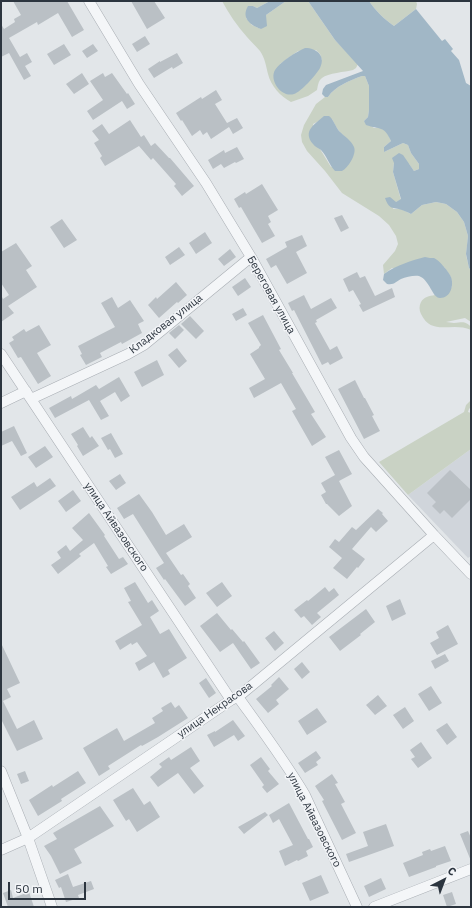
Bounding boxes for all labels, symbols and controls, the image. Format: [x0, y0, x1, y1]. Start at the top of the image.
street label: Береговая улица [244, 254, 298, 336]
street label: Кладковая улица [127, 291, 205, 357]
street label: улица Айвазовского [81, 480, 151, 574]
street label: улица Некрасова [175, 679, 255, 741]
street label: улица Айвазовского [284, 770, 344, 870]
north arrow [424, 860, 464, 900]
text: С [445, 863, 459, 879]
scale bar [10, 874, 88, 900]
text: 50 m [15, 881, 43, 896]

